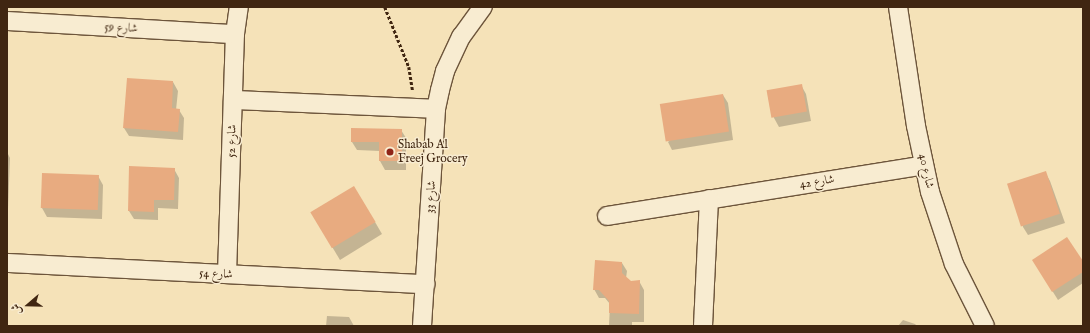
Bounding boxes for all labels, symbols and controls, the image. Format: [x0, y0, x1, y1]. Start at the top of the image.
street label: شارع 59 [104, 20, 138, 36]
street label: شارع 52 [224, 124, 240, 158]
place label: Shabab Al Freej Grocery [398, 138, 468, 166]
marker: Shabab Al Freej Grocery [385, 147, 395, 157]
street label: شارع 40 [915, 152, 937, 190]
street label: شارع 42 [799, 172, 835, 192]
street label: شارع 33 [423, 180, 439, 214]
street label: شارع 54 [199, 266, 233, 282]
north arrow [8, 285, 48, 325]
text: ش [8, 302, 25, 317]

